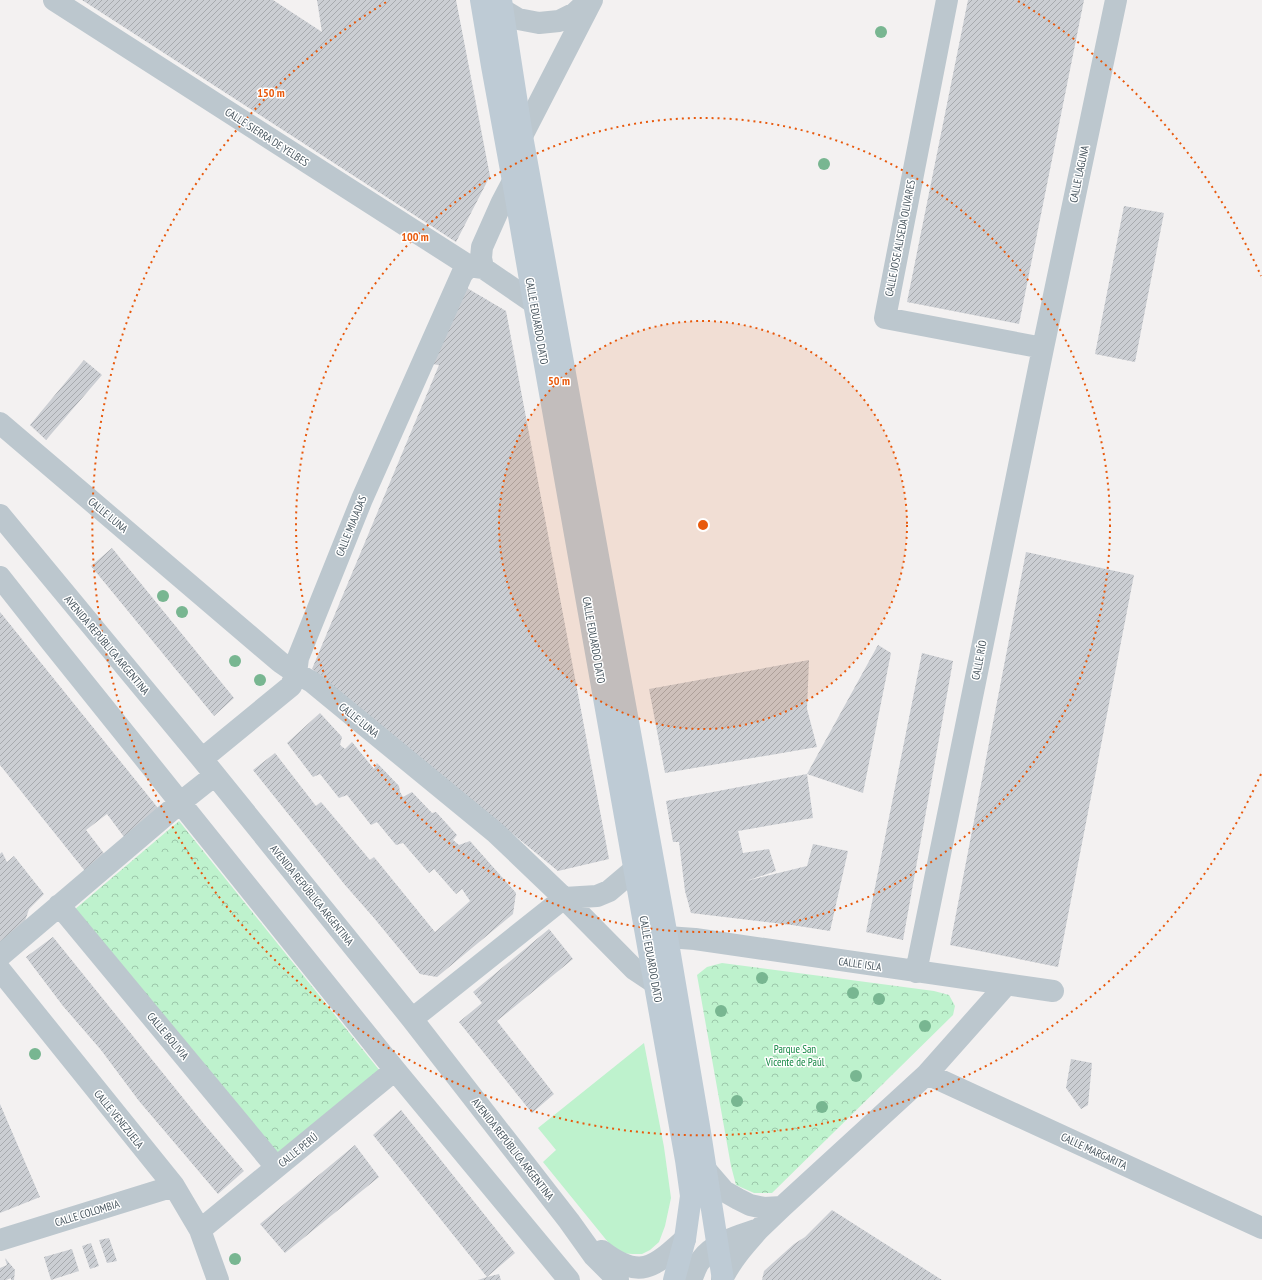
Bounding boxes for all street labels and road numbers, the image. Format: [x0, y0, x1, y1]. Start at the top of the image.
street label: CALLE SIERRA DE YELBES [222, 105, 312, 169]
street label: CALLE LAGUNA [1066, 143, 1092, 204]
street label: CALLE JOSE ALISEDA OLIVARES [882, 178, 918, 298]
street label: CALLE EDUARDO DATO [522, 277, 552, 365]
street label: CALLE MIAJADAS [332, 493, 370, 558]
street label: CALLE LUNA [85, 494, 131, 536]
street label: AVENIDA REPÚBLICA ARGENTINA [61, 593, 153, 698]
street label: CALLE EDUARDO DATO [579, 596, 609, 684]
street label: CALLE RÍO [968, 639, 990, 681]
street label: CALLE LUNA [336, 700, 383, 741]
street label: AVENIDA REPÚBLICA ARGENTINA [267, 842, 357, 949]
street label: CALLE EDUARDO DATO [636, 915, 666, 1003]
street label: CALLE ISLA [838, 954, 883, 974]
street label: CALLE BOLIVIA [144, 1010, 192, 1063]
street label: CALLE VENEZUELA [91, 1087, 147, 1152]
street label: AVENIDA REPÚBLICA ARGENTINA [469, 1095, 558, 1203]
street label: CALLE PERÚ [275, 1130, 321, 1170]
street label: CALLE MARGARITA [1059, 1130, 1130, 1173]
street label: CALLE COLOMBIA [53, 1196, 122, 1229]

